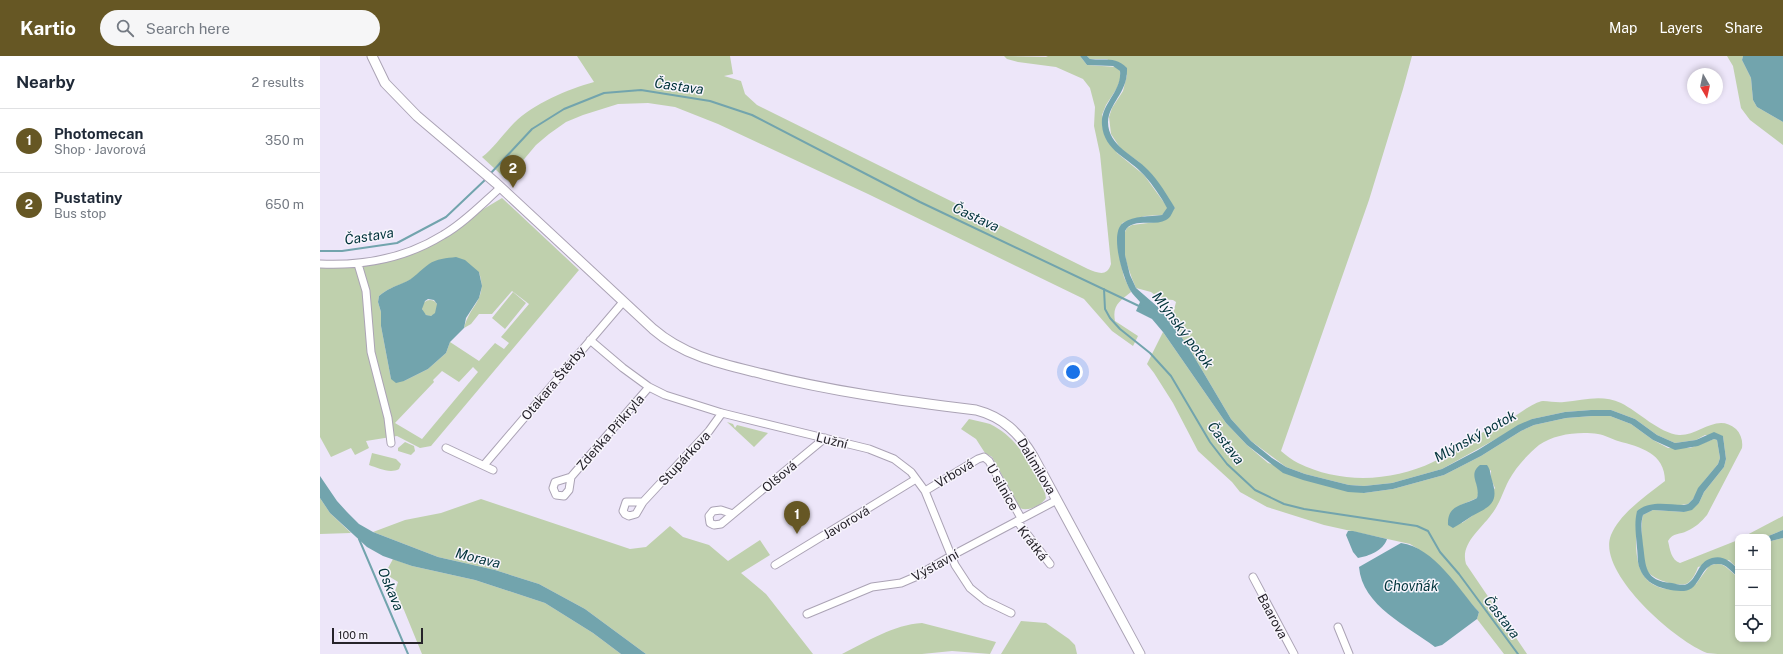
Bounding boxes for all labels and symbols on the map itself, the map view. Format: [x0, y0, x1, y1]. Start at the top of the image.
north arrow [1687, 68, 1723, 104]
water label: Častava [653, 74, 705, 97]
pin: 2 [500, 155, 526, 188]
water label: Častava [950, 198, 1002, 235]
water label: Častava [343, 223, 395, 248]
water label: Mlýnský potok [1149, 289, 1217, 372]
street label: Otakara Štěrby [518, 343, 589, 423]
your location [1063, 362, 1083, 382]
street label: Zdeňka Přikryla [573, 391, 647, 473]
water label: Mlýnský potok [1431, 407, 1519, 465]
water label: Častava [1204, 418, 1248, 467]
street label: Stupárkova [655, 428, 713, 489]
street label: Lužní [815, 429, 850, 452]
street label: Dalimilova [1014, 436, 1059, 497]
street label: Vrbová [932, 456, 976, 491]
street label: Olšová [759, 458, 800, 495]
street label: U silnice [983, 461, 1022, 513]
pin: 1 [784, 501, 810, 534]
street label: Javorová [820, 503, 872, 542]
street label: Krátká [1014, 523, 1051, 564]
water label: Morava [454, 545, 502, 571]
street label: Výstavní [909, 546, 962, 584]
water label: Oskava [375, 565, 407, 613]
water label: Chovňák [1384, 578, 1439, 594]
street label: Baarova [1254, 591, 1291, 641]
water label: Častava [1481, 592, 1524, 642]
scale bar [332, 626, 423, 645]

